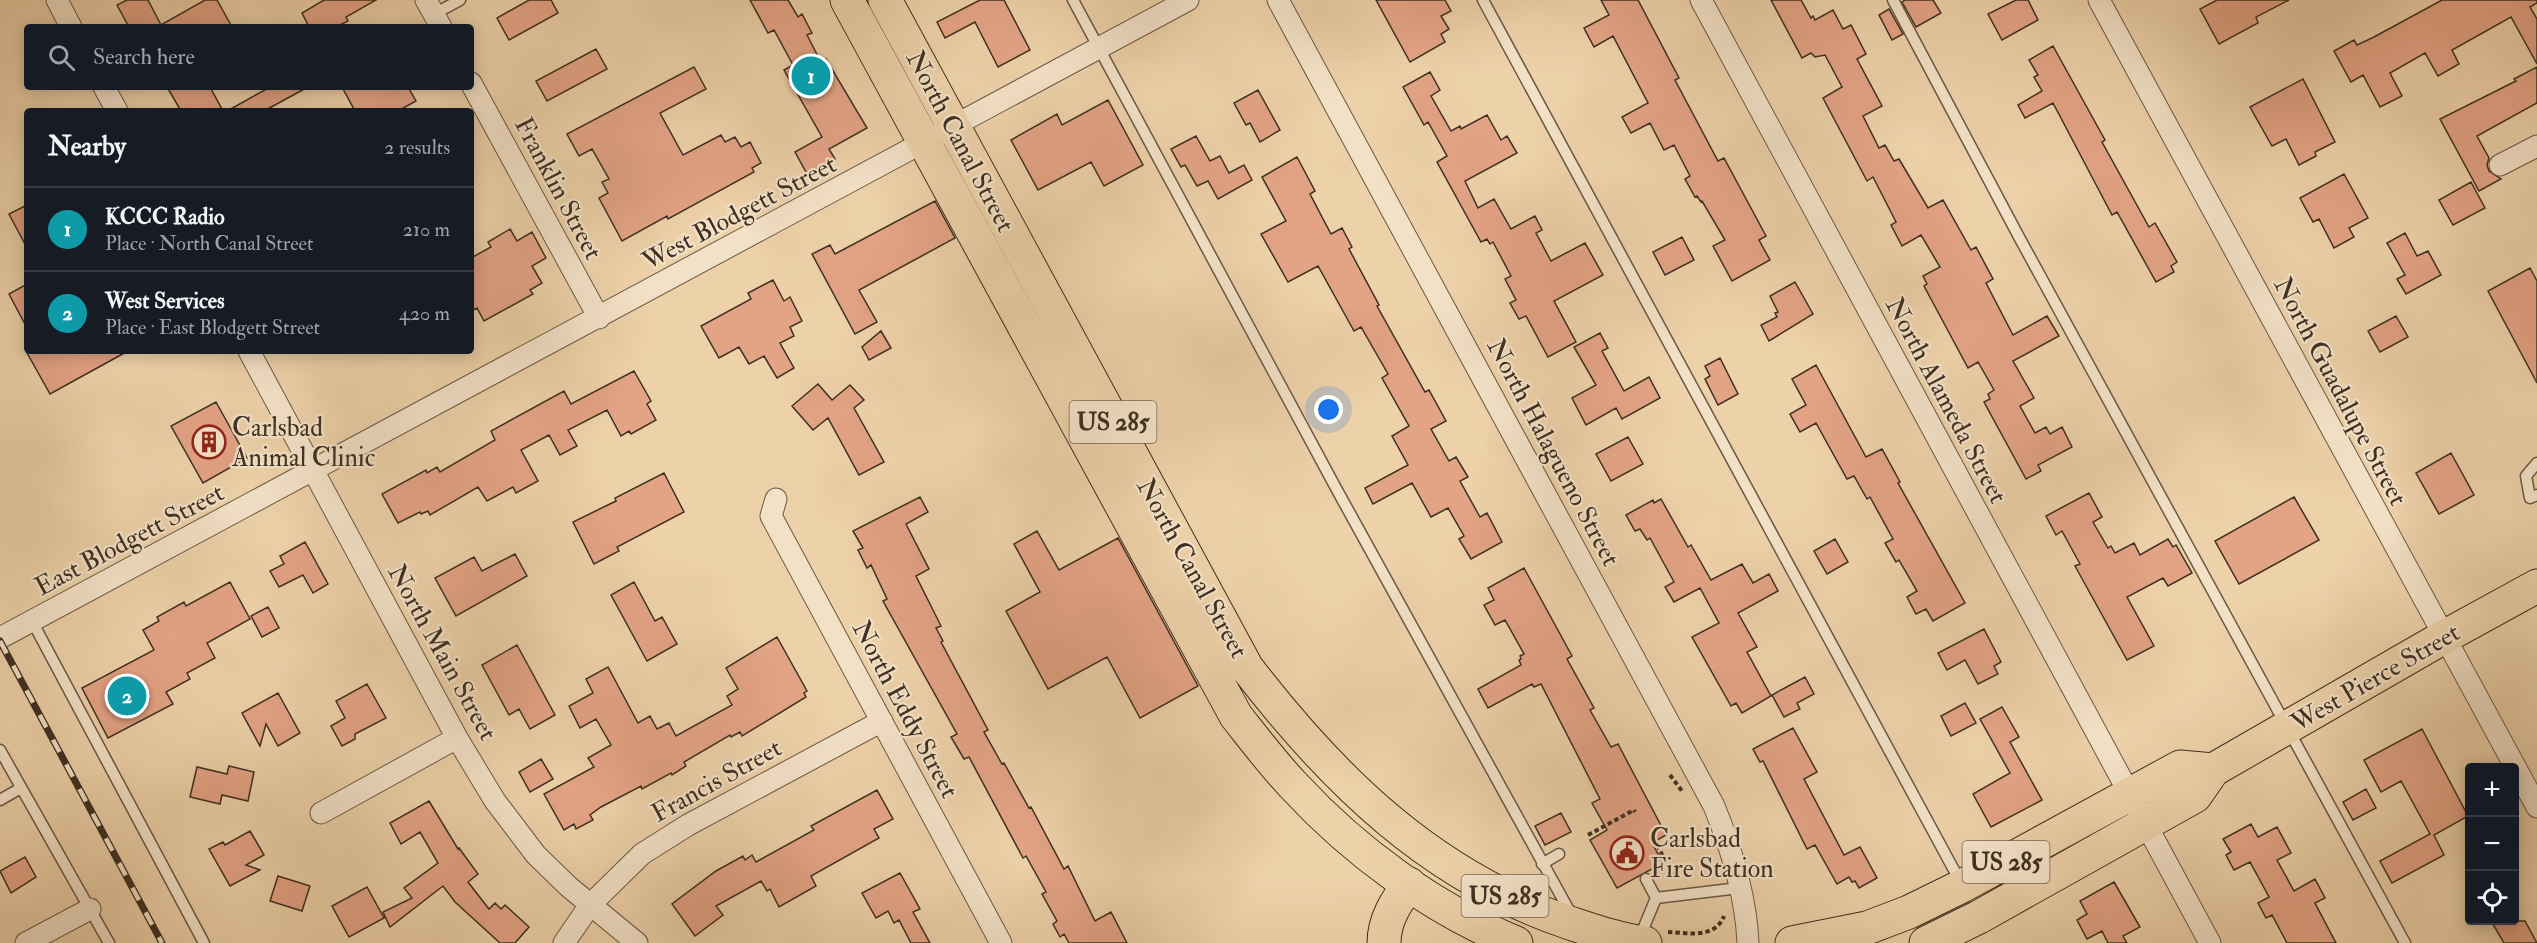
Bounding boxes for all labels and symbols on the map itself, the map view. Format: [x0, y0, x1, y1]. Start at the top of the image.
street label: North Canal Street [899, 45, 1021, 238]
pin: 1 [792, 54, 830, 98]
street label: Franklin Street [507, 112, 609, 265]
street label: West Blodgett Street [636, 148, 842, 278]
street label: North Guadalupe Street [2265, 272, 2414, 512]
street label: North Alameda Street [1878, 292, 2014, 509]
street label: North Halagueno Street [1480, 333, 1627, 572]
your location [1314, 395, 1343, 424]
road number: US 285 [1070, 401, 1156, 443]
place label: Carlsbad Animal Clinic [231, 412, 375, 474]
building icon: Carlsbad Animal Clinic [191, 424, 227, 460]
street label: North Canal Street [1129, 473, 1255, 664]
street label: East Blodgett Street [29, 477, 230, 603]
street label: North Main Street [380, 559, 504, 746]
street label: North Eddy Street [845, 615, 965, 804]
street label: West Pierce Street [2285, 617, 2466, 740]
pin: 2 [108, 674, 146, 718]
street label: Francis Street [646, 732, 787, 830]
place label: Carlsbad Fire Station [1650, 823, 1774, 885]
public building icon: Carlsbad Fire Station [1609, 835, 1645, 871]
road number: US 285 [1962, 841, 2050, 883]
road number: US 285 [1462, 875, 1549, 917]

